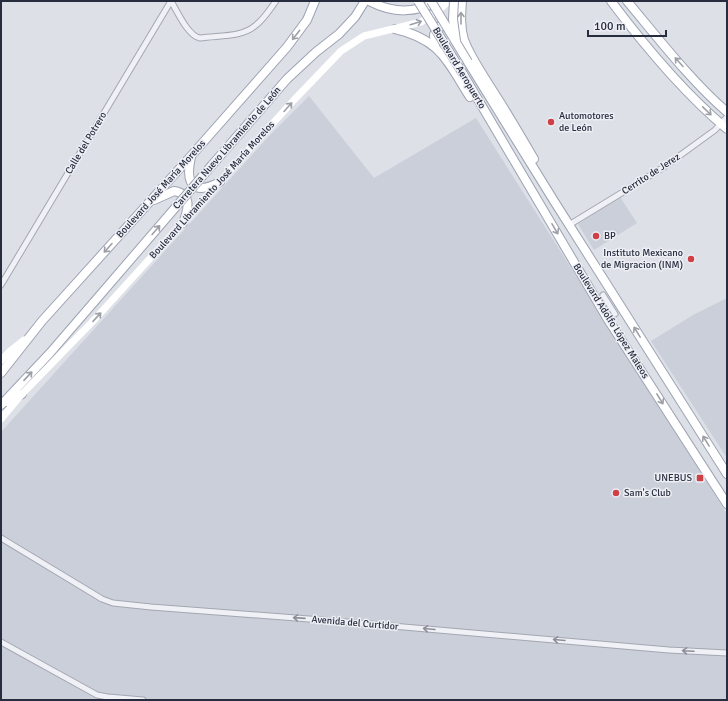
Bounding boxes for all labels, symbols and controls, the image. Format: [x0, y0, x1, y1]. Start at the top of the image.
one-way arrow [457, 12, 465, 25]
scale bar [588, 12, 666, 38]
one-way arrow [409, 19, 422, 26]
text: 100 m [594, 19, 626, 34]
street label: Boulevard Aeropuerto [430, 25, 488, 111]
one-way arrow [292, 29, 300, 40]
one-way arrow [675, 58, 684, 68]
street label: Carretera Nuevo Libramiento de León [171, 84, 283, 212]
one-way arrow [283, 102, 292, 112]
one-way arrow [702, 106, 712, 116]
street label: Calle del Potrero [63, 110, 109, 176]
place label: Automotores de León [559, 110, 614, 134]
marker: Automotores de León [546, 117, 556, 127]
street label: Boulevard Libramiento José María Morelos [147, 118, 277, 261]
street label: Boulevard José María Morelos [114, 137, 209, 240]
street label: Cerrito de Jerez [620, 150, 683, 197]
one-way arrow [552, 223, 560, 235]
one-way arrow [152, 224, 161, 235]
place label: BP [604, 230, 616, 242]
marker: BP [591, 231, 601, 241]
one-way arrow [103, 243, 113, 253]
place label: Instituto Mexicano de Migracion (INM) [601, 247, 683, 271]
marker: Instituto Mexicano de Migracion (INM) [686, 254, 696, 264]
street label: Boulevard Adolfo López Mateos [571, 261, 652, 381]
one-way arrow [92, 312, 102, 322]
one-way arrow [632, 326, 640, 338]
one-way arrow [23, 371, 32, 382]
one-way arrow [657, 393, 665, 405]
one-way arrow [702, 436, 710, 447]
place label: UNEBUS [655, 472, 692, 484]
marker: UNEBUS [695, 473, 705, 483]
place label: Sam's Club [624, 487, 671, 499]
marker: Sam's Club [611, 488, 621, 498]
street label: Avenida del Curtidor [311, 613, 399, 633]
one-way arrow [293, 615, 306, 622]
one-way arrow [423, 625, 436, 632]
one-way arrow [552, 636, 565, 644]
one-way arrow [682, 647, 695, 654]

